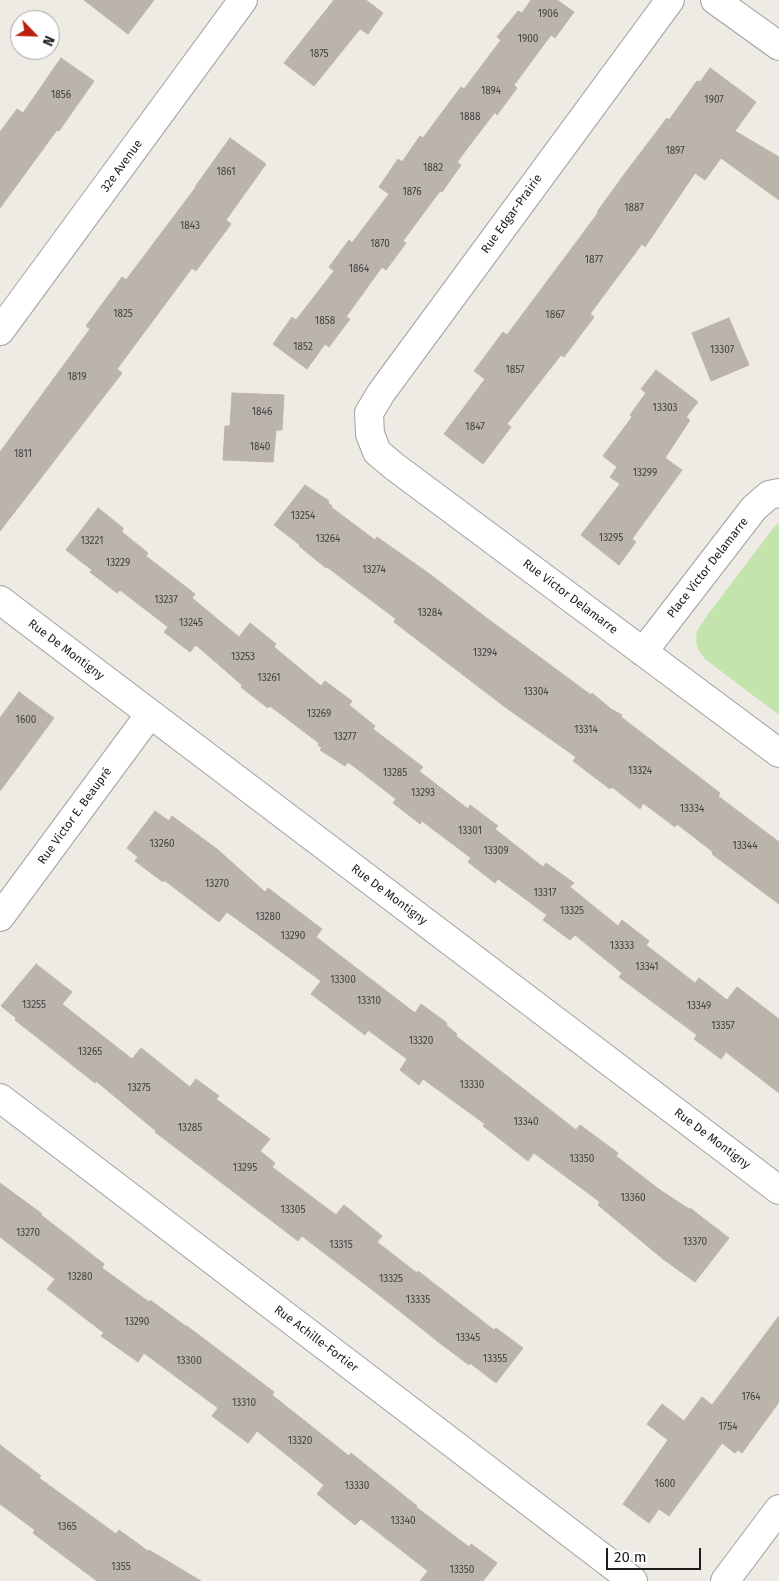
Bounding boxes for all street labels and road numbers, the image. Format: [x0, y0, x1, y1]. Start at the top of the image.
street label: 32e Avenue [98, 137, 146, 195]
street label: Rue Edgar-Prairie [478, 172, 546, 256]
street label: Place Victor Delamarre [664, 515, 752, 621]
street label: Rue Victor Delamarre [520, 557, 620, 637]
street label: Rue De Montigny [25, 617, 107, 683]
street label: Rue Victor E. Beaupré [35, 765, 115, 867]
street label: Rue De Montigny [348, 862, 430, 928]
street label: Rue De Montigny [671, 1106, 753, 1172]
street label: Rue Achille-Fortier [271, 1303, 361, 1375]

